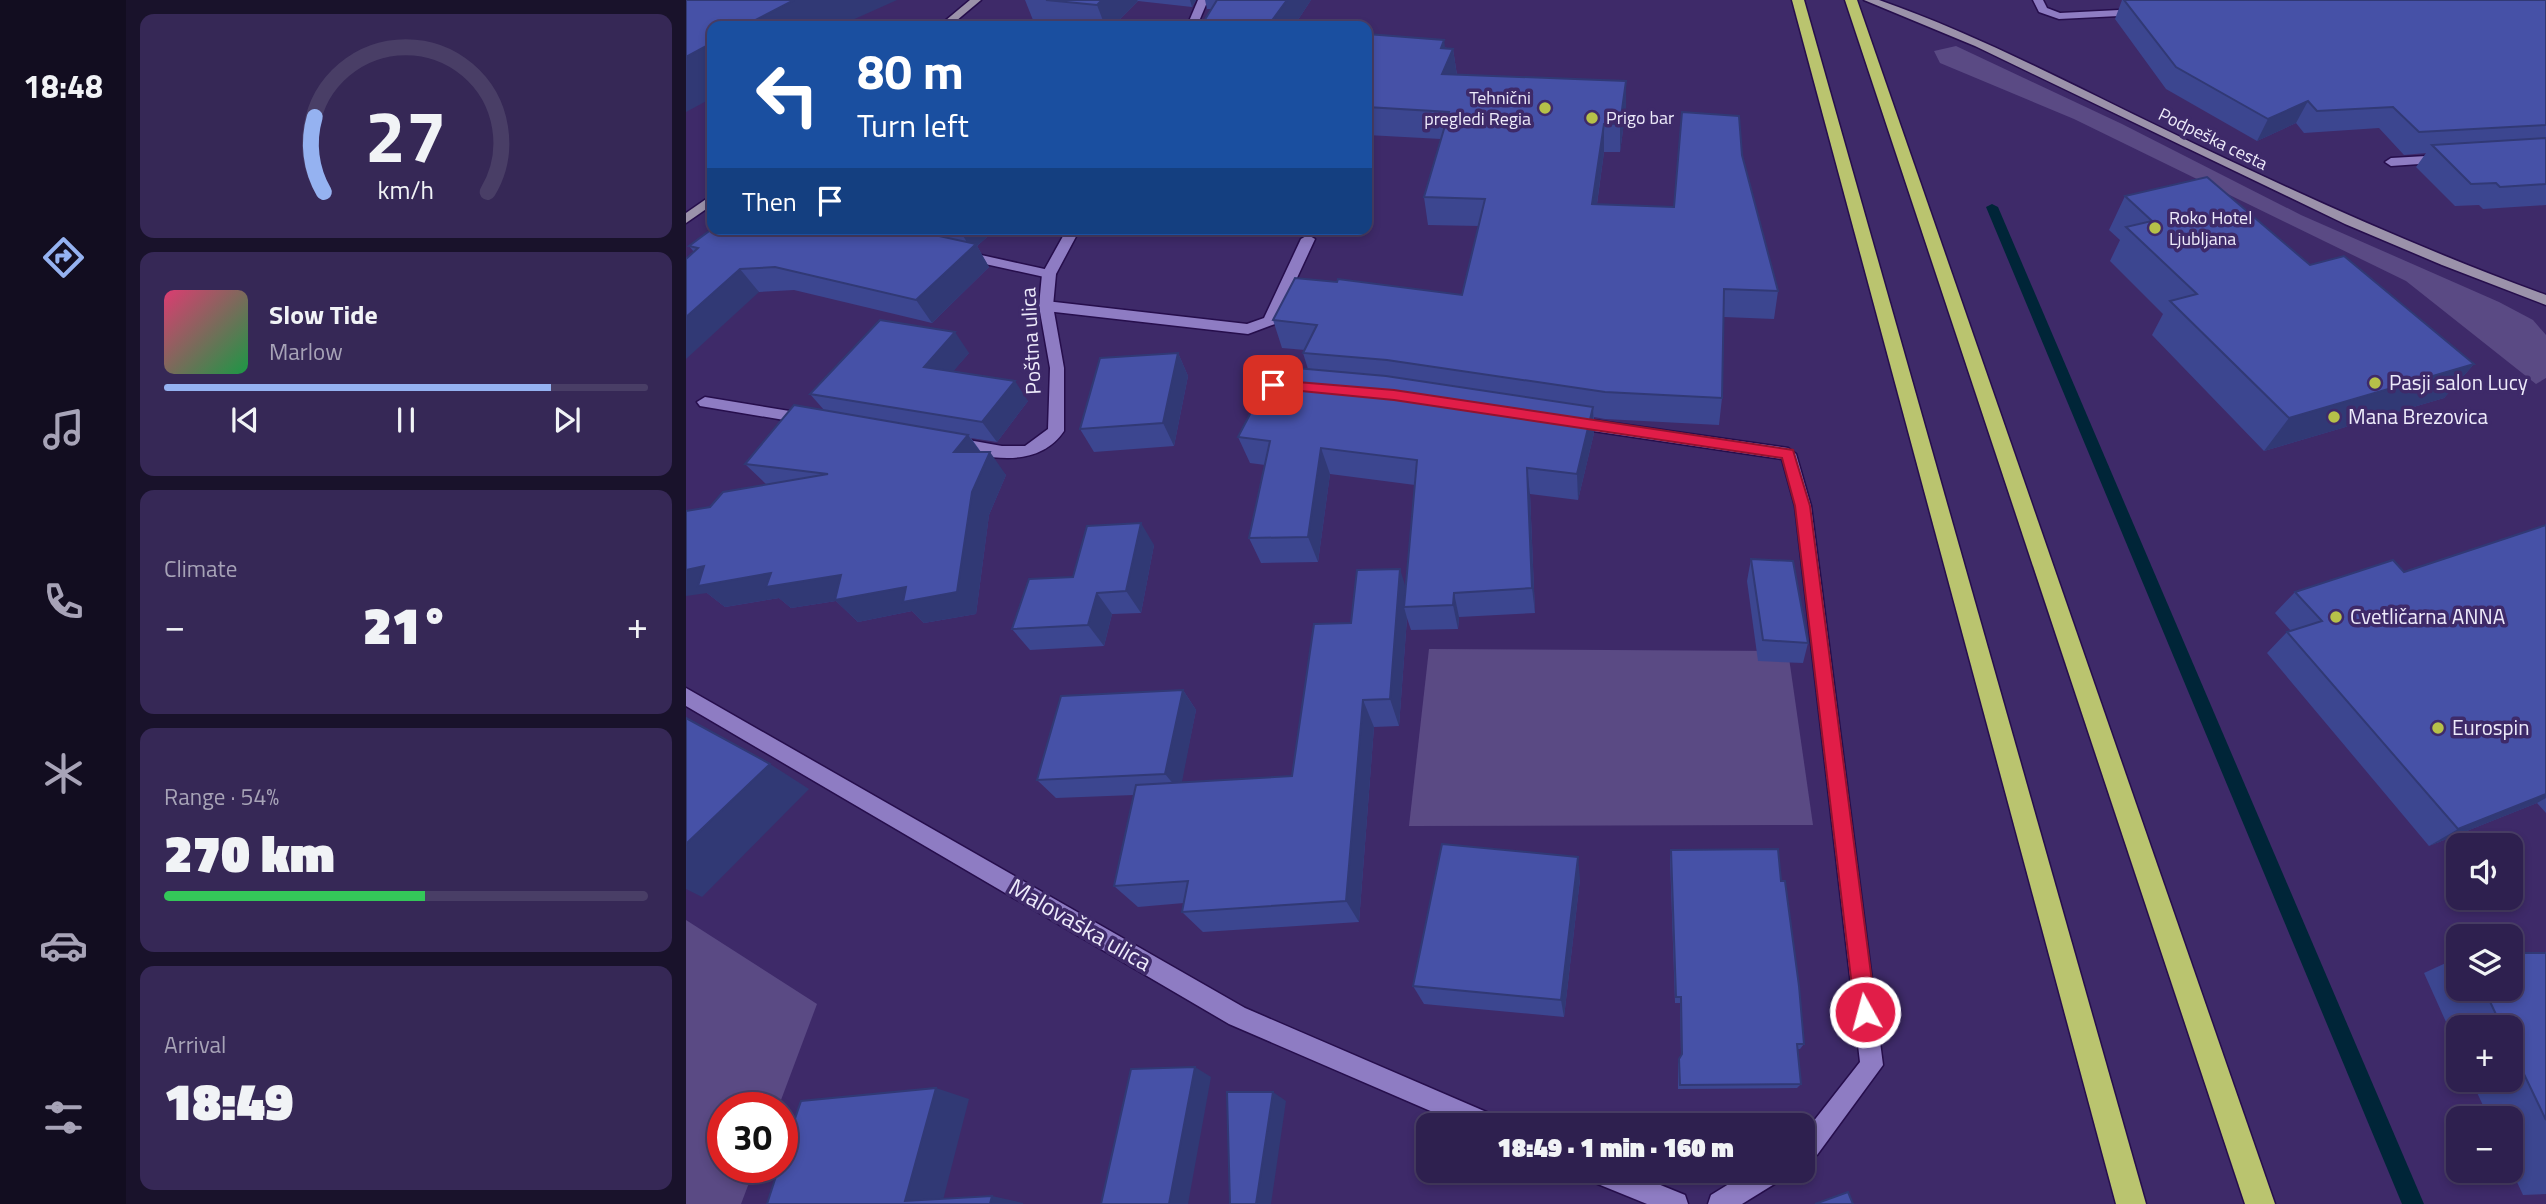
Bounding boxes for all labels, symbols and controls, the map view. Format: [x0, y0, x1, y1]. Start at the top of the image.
text: 80 m [857, 33, 964, 108]
icon: left [742, 49, 833, 140]
text: 18:48 [23, 62, 103, 110]
text: 27 [365, 80, 447, 190]
place label: Tehnični pregledi Regia [1424, 84, 1531, 132]
marker: Tehnični pregledi Regia [1537, 100, 1553, 116]
street label: Podpeška cesta [2154, 100, 2272, 177]
text: Turn left [857, 101, 969, 149]
place label: Prigo bar [1606, 104, 1674, 131]
marker: Prigo bar [1584, 110, 1600, 126]
text: km/h [378, 171, 434, 209]
text: Then [742, 182, 797, 221]
icon: arrive [811, 182, 849, 220]
place label: Roko Hotel Ljubljana [2169, 204, 2252, 252]
marker: Roko Hotel Ljubljana [2147, 220, 2163, 236]
icon: directions [39, 233, 88, 282]
street label: Poštna ulica [1011, 286, 1049, 395]
text: Slow Tide [269, 295, 378, 334]
text: Marlow [269, 334, 343, 369]
pin [1243, 355, 1303, 415]
icon: arrive [1254, 366, 1292, 404]
place label: Pasji salon Lucy [2389, 366, 2528, 398]
marker: Pasji salon Lucy [2367, 375, 2383, 391]
place label: Mana Brezovica [2348, 400, 2488, 432]
icon: previous [226, 401, 264, 439]
icon: pause [387, 401, 425, 439]
icon: next [548, 401, 586, 439]
icon: music [39, 405, 88, 454]
marker: Mana Brezovica [2326, 409, 2342, 425]
text: Climate [164, 551, 237, 586]
icon: phone [39, 577, 88, 626]
text: 21° [363, 585, 449, 664]
text: − [164, 596, 185, 654]
text: + [627, 596, 648, 654]
place label: Cvetličarna ANNA [2350, 600, 2506, 632]
marker: Cvetličarna ANNA [2328, 609, 2344, 625]
place label: Eurospin [2452, 711, 2529, 743]
marker: Eurospin [2430, 720, 2446, 736]
icon: climate [39, 749, 88, 798]
text: Range · 54% [164, 779, 279, 814]
text: 270 km [164, 813, 335, 892]
map controls [2446, 833, 2523, 1183]
button: sound [2446, 833, 2523, 910]
street label: Malovaška ulica [1002, 869, 1159, 980]
icon: car [39, 921, 88, 970]
button: layers [2446, 924, 2523, 1001]
position arrow [1828, 975, 1902, 1049]
button: + [2446, 1015, 2523, 1092]
text: Arrival [164, 1027, 226, 1062]
text: 18:49 [164, 1061, 293, 1140]
speed limit sign: 30 [707, 1092, 798, 1183]
icon: filters [39, 1093, 88, 1142]
button: − [2446, 1106, 2523, 1183]
text: 18:49 · 1 min · 160 m [1497, 1128, 1734, 1167]

